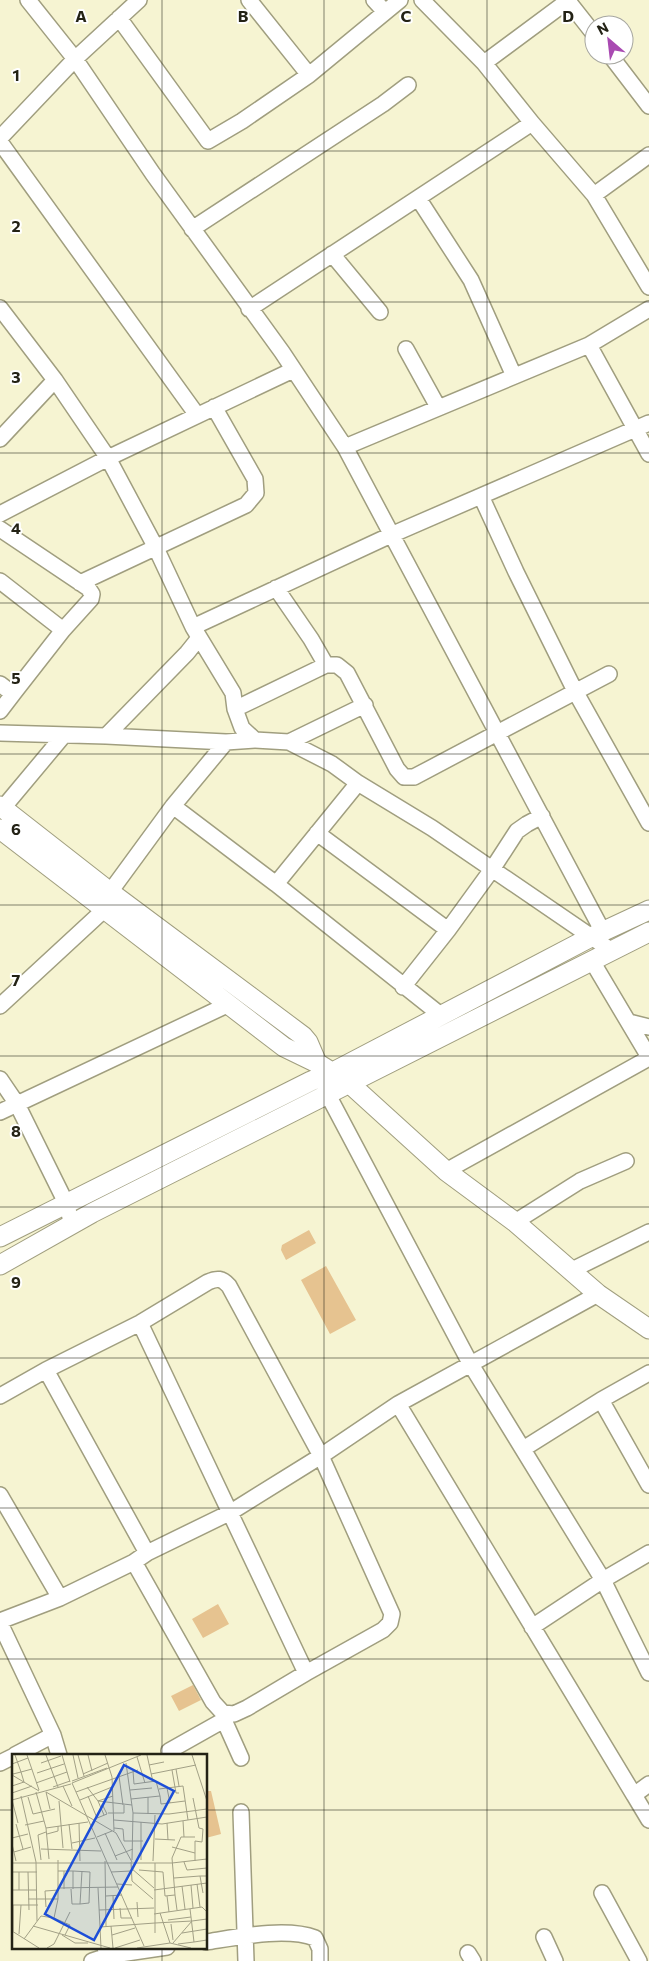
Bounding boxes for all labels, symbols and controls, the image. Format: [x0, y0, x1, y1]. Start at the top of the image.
text: A [75, 6, 87, 25]
text: B [238, 6, 249, 25]
text: C [401, 6, 412, 25]
text: D [562, 6, 574, 25]
north arrow [584, 15, 634, 65]
text: N [594, 18, 611, 38]
text: 1 [12, 65, 20, 84]
text: 2 [11, 216, 21, 235]
text: 3 [11, 367, 21, 386]
text: 4 [11, 518, 21, 537]
text: 5 [11, 668, 21, 687]
text: 6 [11, 819, 21, 838]
text: 7 [12, 970, 21, 989]
text: 8 [11, 1121, 21, 1140]
text: 9 [11, 1272, 21, 1291]
inset map [12, 1754, 208, 1948]

